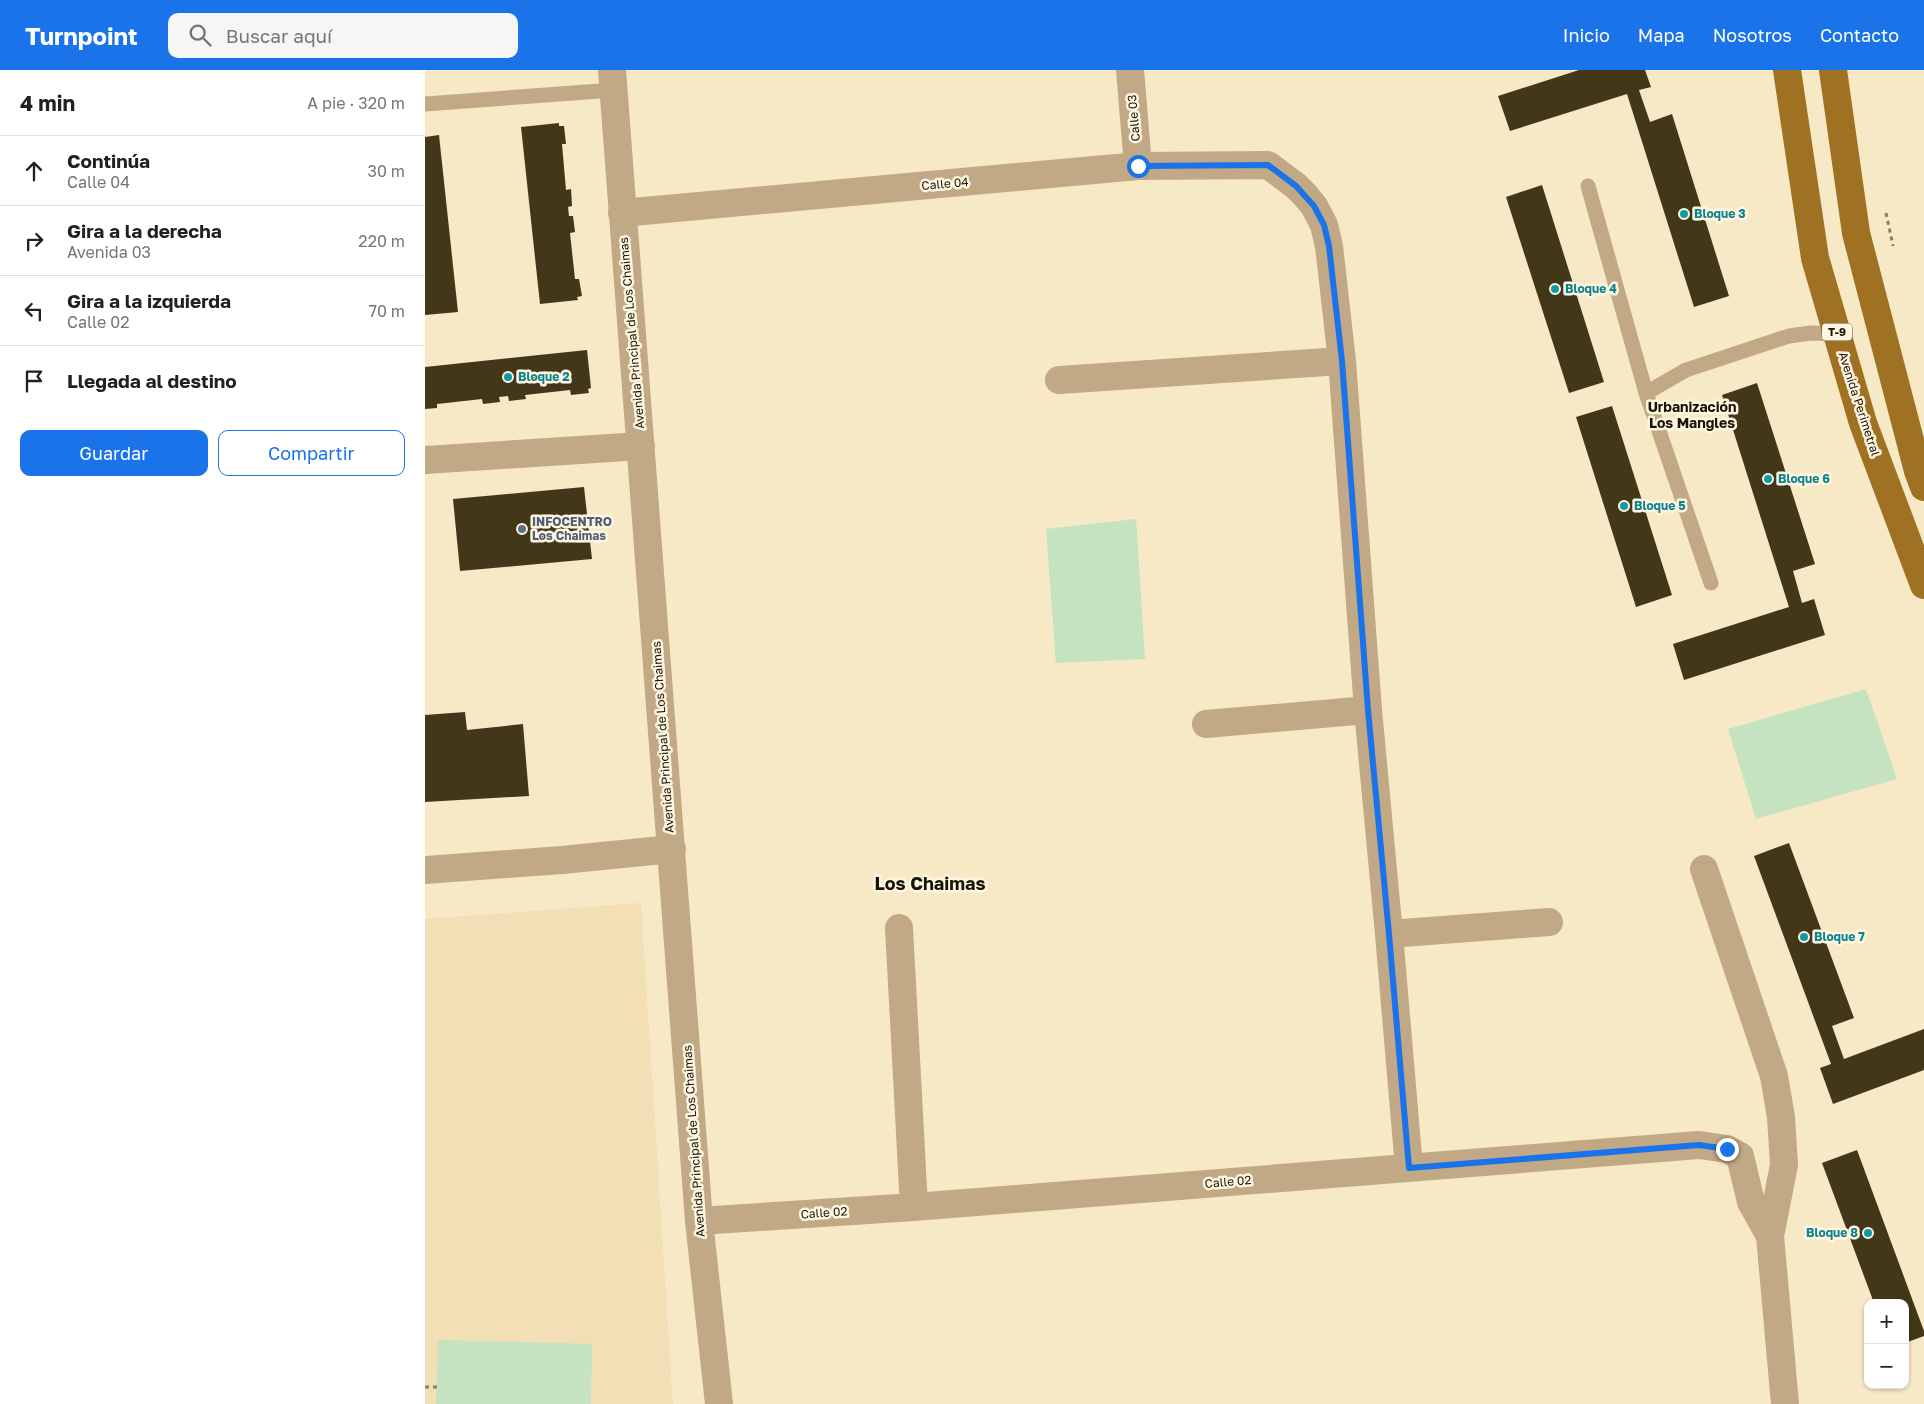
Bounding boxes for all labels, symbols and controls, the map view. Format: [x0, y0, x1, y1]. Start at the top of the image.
search box [168, 13, 518, 58]
text: Turnpoint [25, 21, 138, 50]
icon: search [186, 21, 214, 49]
text: Buscar aquí [226, 24, 332, 47]
text: Inicio [1563, 24, 1610, 46]
text: Mapa [1638, 24, 1685, 46]
text: Nosotros [1713, 24, 1792, 46]
text: Contacto [1820, 24, 1899, 46]
text: 4 min [20, 90, 75, 116]
text: A pie · 320 m [307, 93, 405, 113]
street label: Calle 03 [1124, 94, 1143, 142]
text: Continúa [67, 149, 150, 172]
route start [1127, 155, 1150, 178]
icon: ahead [20, 157, 48, 185]
text: 30 m [368, 161, 405, 181]
text: Calle 04 [67, 172, 130, 192]
street label: Calle 04 [921, 174, 969, 193]
place label: Bloque 3 [1694, 206, 1746, 221]
marker: Bloque 3 [1678, 208, 1690, 220]
text: Gira a la derecha [67, 219, 222, 242]
icon: right [20, 227, 48, 255]
text: 220 m [358, 231, 405, 251]
street label: Avenida Principal de Los Chaimas [616, 237, 647, 429]
text: Avenida 03 [67, 242, 151, 262]
place label: Bloque 4 [1565, 281, 1617, 296]
marker: Bloque 4 [1549, 283, 1561, 295]
text: Gira a la izquierda [67, 289, 231, 312]
icon: left [20, 297, 48, 325]
text: 70 m [368, 301, 405, 321]
text: Calle 02 [67, 312, 129, 332]
road number: T-9 [1822, 323, 1852, 340]
street label: Avenida Perimetral [1836, 350, 1883, 458]
icon: arrive [20, 367, 48, 395]
text: Llegada al destino [67, 369, 237, 392]
place label: Bloque 2 [518, 369, 570, 384]
marker: Bloque 2 [502, 371, 514, 383]
district label: Urbanización Los Mangles [1648, 398, 1736, 431]
button: Guardar [20, 430, 208, 476]
button: Compartir [218, 430, 405, 476]
place label: Bloque 6 [1778, 471, 1830, 486]
marker: Bloque 6 [1762, 473, 1774, 485]
place label: Bloque 5 [1634, 498, 1686, 513]
marker: Bloque 5 [1618, 500, 1630, 512]
place label: INFOCENTRO Los Chaimas [532, 514, 612, 543]
marker: INFOCENTRO Los Chaimas [516, 523, 528, 535]
street label: Avenida Principal de Los Chaimas [648, 641, 677, 833]
district label: Los Chaimas [875, 872, 985, 894]
place label: Bloque 7 [1814, 929, 1865, 944]
marker: Bloque 7 [1798, 931, 1810, 943]
street label: Avenida Principal de Los Chaimas [679, 1045, 708, 1237]
route end [1716, 1138, 1739, 1161]
street label: Calle 02 [1204, 1172, 1252, 1191]
street label: Calle 02 [800, 1203, 848, 1222]
place label: Bloque 8 [1806, 1225, 1858, 1240]
marker: Bloque 8 [1862, 1227, 1874, 1239]
map controls [1864, 1299, 1909, 1389]
button: + [1864, 1299, 1909, 1344]
button: − [1864, 1344, 1909, 1389]

